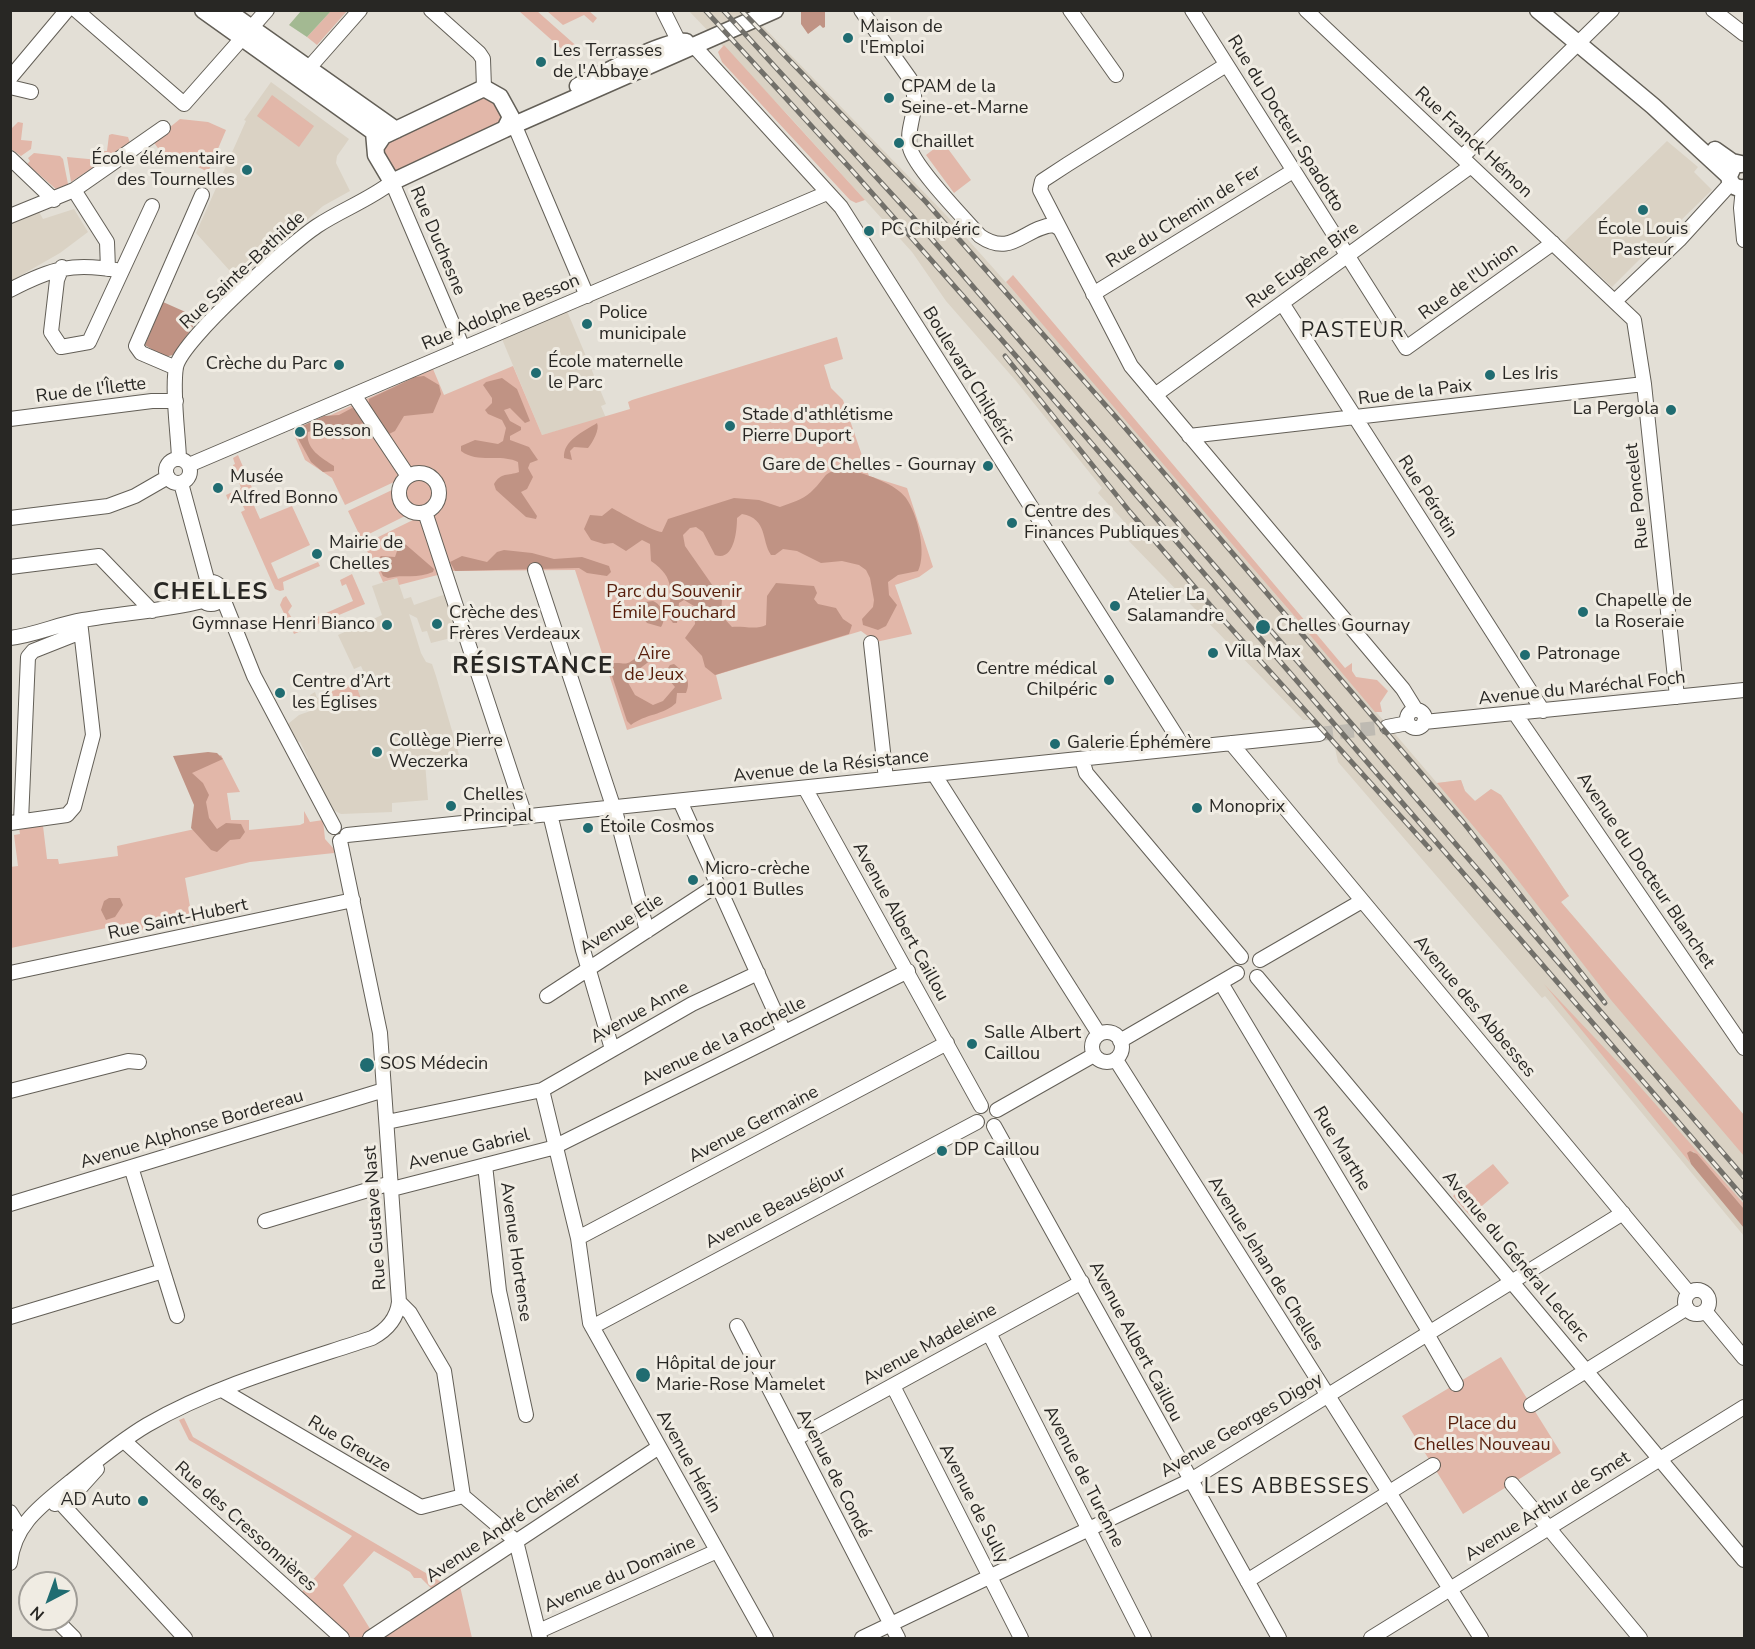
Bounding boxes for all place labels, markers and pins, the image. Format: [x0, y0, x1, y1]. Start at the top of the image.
place label: Maison de l'Emploi [860, 17, 943, 60]
marker: Maison de l'Emploi [841, 31, 855, 45]
place label: Les Terrasses de l'Abbaye [553, 41, 662, 84]
marker: Les Terrasses de l'Abbaye [534, 55, 548, 69]
place label: CPAM de la Seine-et-Marne [901, 77, 1028, 119]
marker: CPAM de la Seine-et-Marne [882, 91, 896, 105]
place label: Chaillet [911, 132, 973, 154]
marker: Chaillet [892, 136, 906, 150]
place label: École élémentaire des Tournelles [91, 149, 235, 192]
marker: École élémentaire des Tournelles [240, 163, 254, 177]
marker: École Louis Pasteur [1636, 203, 1650, 217]
place label: École Louis Pasteur [1598, 219, 1688, 262]
place label: PC Chilpéric [881, 220, 980, 242]
marker: PC Chilpéric [862, 224, 876, 238]
place label: Police municipale [599, 303, 686, 346]
marker: Police municipale [580, 317, 594, 331]
place label: École maternelle le Parc [548, 352, 683, 394]
place label: Crèche du Parc [206, 354, 327, 376]
marker: Crèche du Parc [332, 358, 346, 372]
place label: Les Iris [1502, 364, 1558, 386]
marker: École maternelle le Parc [529, 366, 543, 380]
marker: Les Iris [1483, 368, 1497, 382]
place label: La Pergola [1573, 399, 1659, 421]
marker: La Pergola [1664, 403, 1678, 417]
place label: Stade d'athlétisme Pierre Duport [742, 405, 893, 448]
marker: Stade d'athlétisme Pierre Duport [723, 419, 737, 433]
place label: Besson [312, 421, 371, 443]
marker: Besson [293, 425, 307, 439]
place label: Gare de Chelles - Gournay [762, 455, 976, 477]
marker: Gare de Chelles - Gournay [981, 459, 995, 473]
place label: Musée Alfred Bonno [230, 467, 338, 510]
marker: Musée Alfred Bonno [211, 481, 225, 495]
place label: Centre des Finances Publiques [1024, 502, 1179, 544]
marker: Centre des Finances Publiques [1005, 516, 1019, 530]
place label: Mairie de Chelles [329, 533, 403, 576]
marker: Mairie de Chelles [310, 547, 324, 561]
place label: Atelier La Salamandre [1127, 585, 1224, 628]
place label: Chapelle de la Roseraie [1595, 591, 1692, 634]
marker: Atelier La Salamandre [1108, 599, 1122, 613]
place label: Crèche des Frères Verdeaux [449, 603, 580, 646]
marker: Chapelle de la Roseraie [1576, 605, 1590, 619]
place label: Gymnase Henri Bianco [192, 614, 375, 636]
place label: Chelles Gournay [1276, 616, 1410, 638]
marker: Crèche des Frères Verdeaux [430, 617, 444, 631]
marker: Gymnase Henri Bianco [380, 618, 394, 632]
marker: Chelles Gournay [1254, 618, 1272, 636]
place label: Villa Max [1225, 642, 1301, 664]
place label: Patronage [1537, 644, 1620, 666]
marker: Villa Max [1206, 646, 1220, 660]
marker: Patronage [1518, 648, 1532, 662]
place label: Centre médical Chilpéric [976, 659, 1097, 702]
place label: Centre d’Art les Églises [292, 672, 390, 714]
marker: Centre médical Chilpéric [1102, 673, 1116, 687]
marker: Centre d’Art les Églises [273, 686, 287, 700]
place label: Collège Pierre Weczerka [389, 731, 503, 774]
place label: Galerie Éphémère [1067, 733, 1211, 755]
marker: Galerie Éphémère [1048, 737, 1062, 751]
marker: Collège Pierre Weczerka [370, 745, 384, 759]
place label: Chelles Principal [463, 785, 533, 828]
place label: Monoprix [1209, 797, 1285, 819]
marker: Chelles Principal [444, 799, 458, 813]
marker: Monoprix [1190, 801, 1204, 815]
place label: Étoile Cosmos [600, 817, 714, 839]
marker: Étoile Cosmos [581, 821, 595, 835]
place label: Micro-crèche 1001 Bulles [705, 859, 810, 902]
marker: Micro-crèche 1001 Bulles [686, 873, 700, 887]
place label: Salle Albert Caillou [984, 1023, 1081, 1066]
marker: Salle Albert Caillou [965, 1037, 979, 1051]
place label: SOS Médecin [380, 1054, 488, 1076]
marker: SOS Médecin [358, 1056, 376, 1074]
place label: DP Caillou [954, 1140, 1040, 1162]
marker: DP Caillou [935, 1144, 949, 1158]
place label: Hôpital de jour Marie-Rose Mamelet [656, 1354, 825, 1396]
marker: Hôpital de jour Marie-Rose Mamelet [634, 1366, 652, 1384]
place label: AD Auto [60, 1490, 131, 1512]
marker: AD Auto [136, 1494, 150, 1508]

